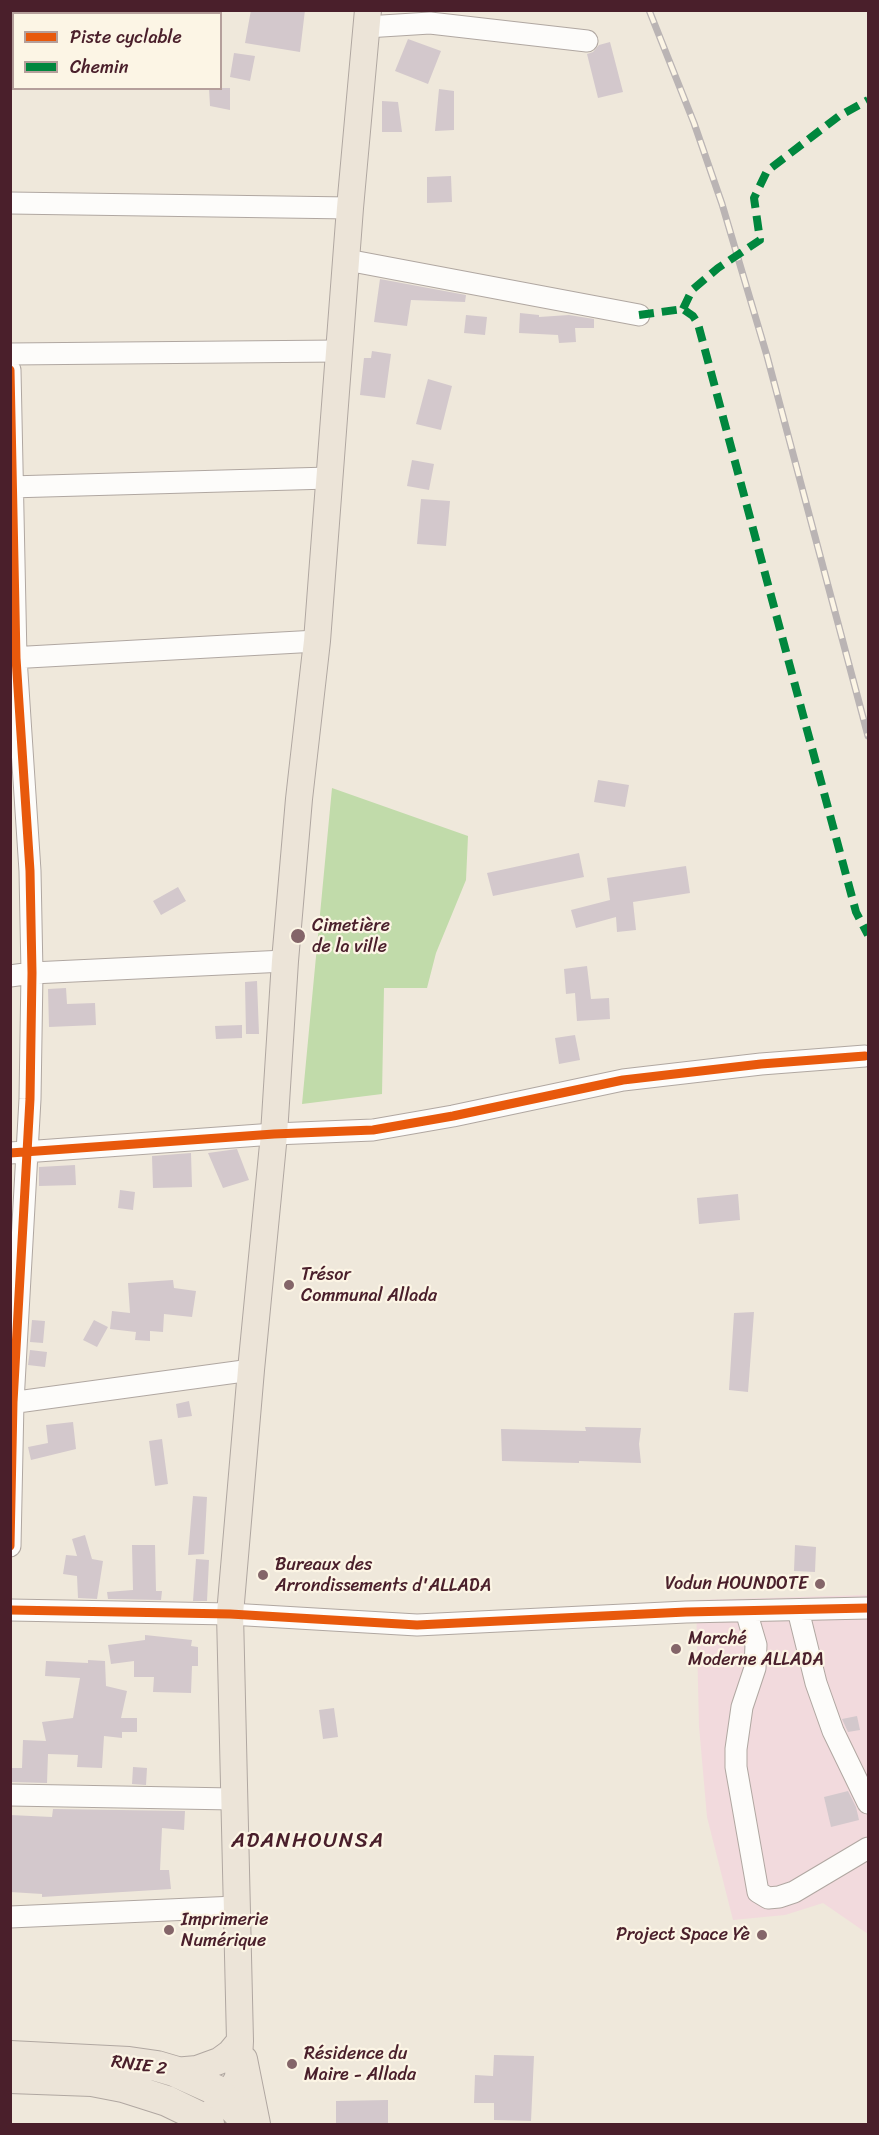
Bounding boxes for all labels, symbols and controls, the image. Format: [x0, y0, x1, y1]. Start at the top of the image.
legend [12, 12, 222, 90]
text: Piste cyclable [70, 21, 182, 53]
text: Chemin [70, 51, 128, 83]
place label: Cimetière de la ville [312, 915, 390, 958]
marker: Cimetière de la ville [289, 927, 307, 945]
place label: Trésor Communal Allada [301, 1264, 437, 1306]
marker: Trésor Communal Allada [282, 1278, 296, 1292]
place label: Bureaux des Arrondissements d'ALLADA [275, 1554, 491, 1596]
marker: Bureaux des Arrondissements d'ALLADA [256, 1568, 270, 1582]
place label: Vodun HOUNDOTE [665, 1573, 808, 1595]
marker: Vodun HOUNDOTE [813, 1577, 827, 1591]
place label: Marché Moderne ALLADA [688, 1628, 824, 1670]
marker: Marché Moderne ALLADA [669, 1642, 683, 1656]
district label: ADANHOUNSA [231, 1829, 385, 1855]
place label: Imprimerie Numérique [181, 1909, 268, 1952]
marker: Imprimerie Numérique [162, 1923, 176, 1937]
place label: Project Space Yè [616, 1924, 750, 1946]
marker: Project Space Yè [755, 1928, 769, 1942]
place label: Résidence du Maire - Allada [304, 2043, 416, 2086]
street label: RNIE 2 [110, 2051, 168, 2081]
marker: Résidence du Maire - Allada [285, 2057, 299, 2071]

